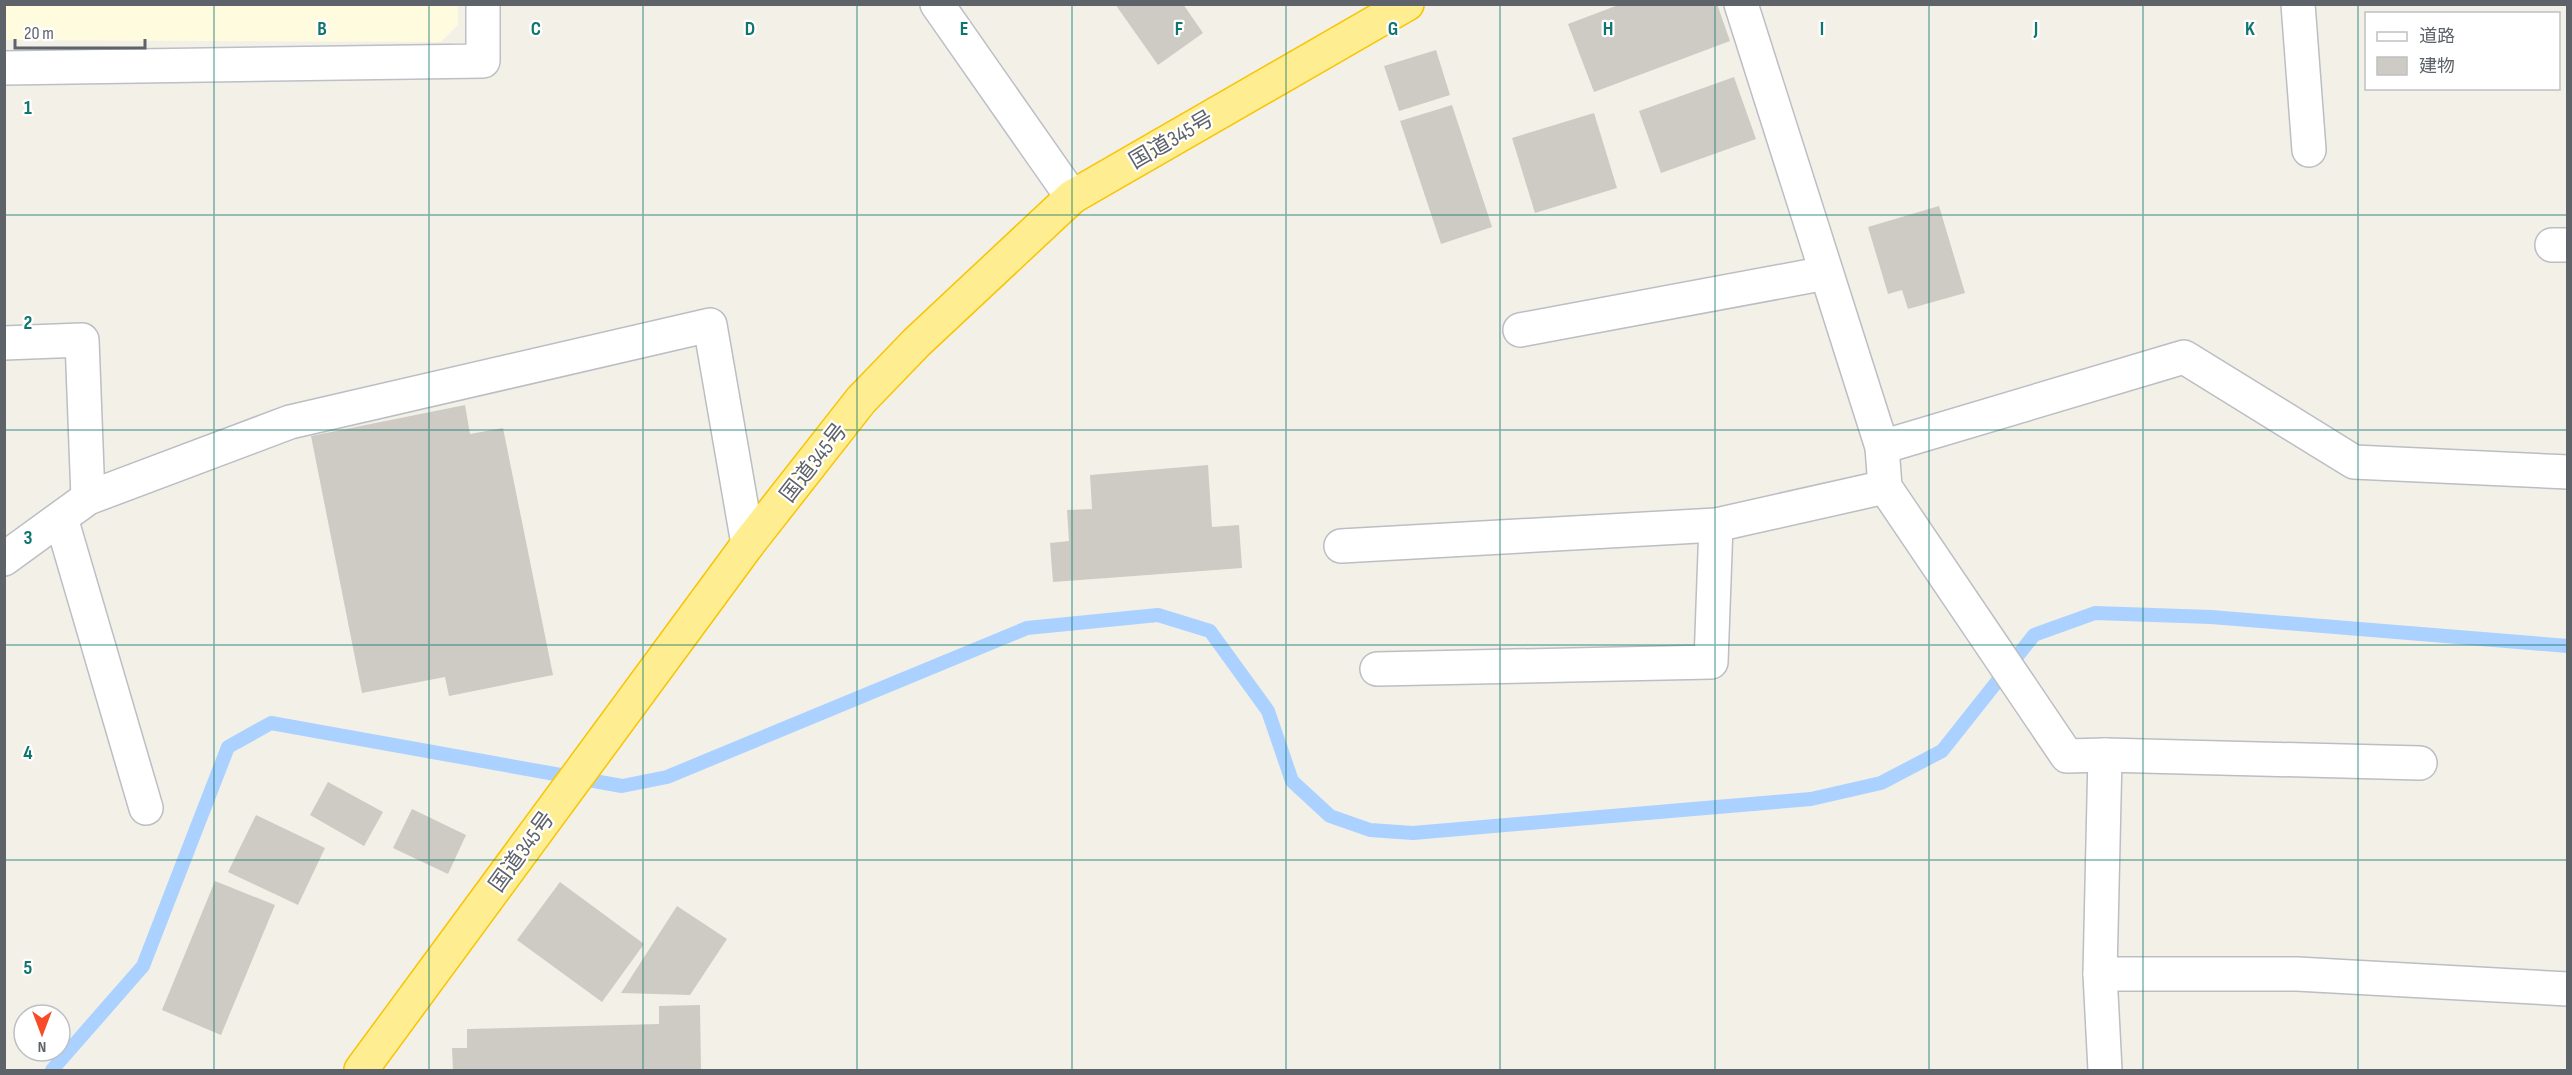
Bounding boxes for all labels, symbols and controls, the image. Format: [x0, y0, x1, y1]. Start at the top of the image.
scale bar [15, 12, 146, 50]
legend [2365, 12, 2560, 90]
text: B [317, 17, 327, 41]
text: C [531, 17, 541, 41]
text: D [745, 17, 755, 41]
text: E [960, 17, 968, 41]
text: F [1175, 17, 1183, 41]
text: G [1388, 17, 1398, 41]
text: H [1603, 17, 1613, 41]
text: I [1820, 17, 1824, 41]
text: J [2033, 17, 2038, 41]
text: K [2245, 17, 2255, 41]
text: 20 m [24, 23, 54, 44]
text: 道路 [2419, 26, 2455, 47]
text: 建物 [2419, 56, 2455, 77]
text: 1 [24, 96, 32, 120]
street label: 国道345号 [1125, 105, 1219, 175]
text: 2 [24, 311, 32, 335]
street label: 国道345号 [775, 418, 854, 508]
text: 3 [24, 526, 33, 550]
text: 4 [23, 741, 33, 765]
street label: 国道345号 [484, 806, 561, 898]
text: 5 [24, 956, 33, 980]
north arrow [12, 1003, 72, 1063]
text: N [38, 1037, 46, 1056]

